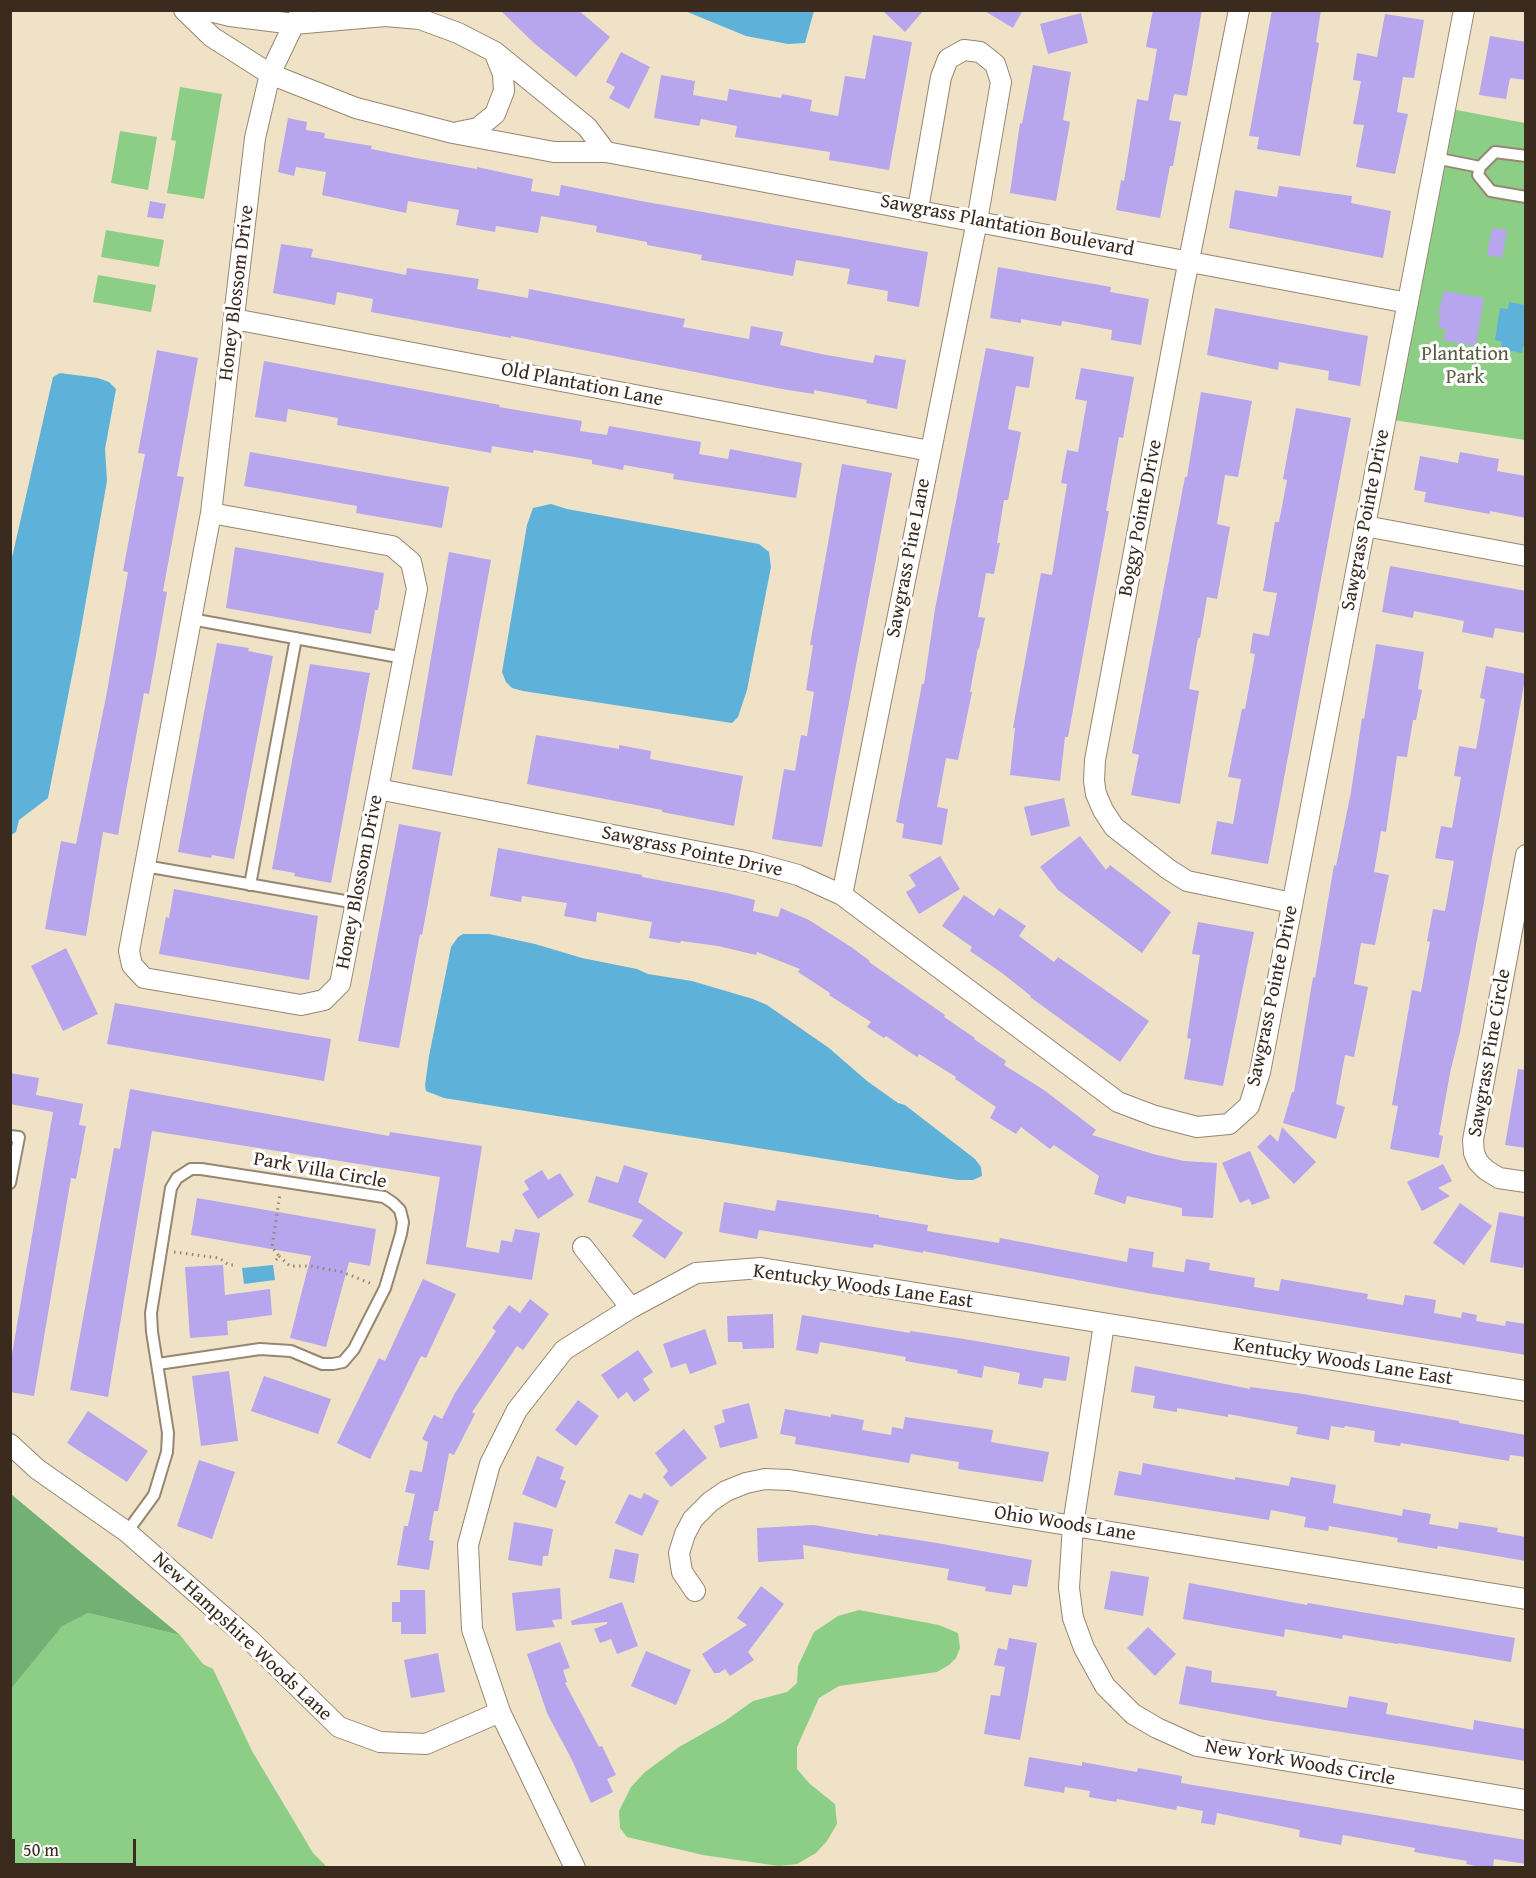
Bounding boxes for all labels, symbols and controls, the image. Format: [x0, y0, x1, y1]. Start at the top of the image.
street label: Sawgrass Plantation Boulevard [878, 190, 1136, 262]
street label: Honey Blossom Drive [214, 204, 260, 382]
park label: Plantation Park [1421, 343, 1509, 390]
street label: Old Plantation Lane [499, 358, 665, 412]
street label: Sawgrass Pointe Drive [1337, 427, 1395, 613]
street label: Boggy Pointe Drive [1114, 438, 1168, 598]
street label: Sawgrass Pine Lane [882, 476, 936, 640]
street label: Honey Blossom Drive [331, 793, 389, 971]
street label: Sawgrass Pointe Drive [599, 821, 785, 883]
street label: Sawgrass Pointe Drive [1242, 903, 1304, 1089]
street label: Sawgrass Pine Circle [1463, 967, 1517, 1139]
street label: Park Villa Circle [252, 1147, 388, 1195]
street label: Kentucky Woods Lane East [751, 1260, 975, 1314]
street label: Kentucky Woods Lane East [1232, 1333, 1454, 1391]
street label: Ohio Woods Lane [992, 1501, 1138, 1547]
street label: New Hampshire Woods Lane [147, 1547, 337, 1727]
street label: New York Woods Circle [1203, 1734, 1397, 1792]
scale bar [15, 1827, 140, 1865]
text: 50 m [23, 1836, 59, 1863]

